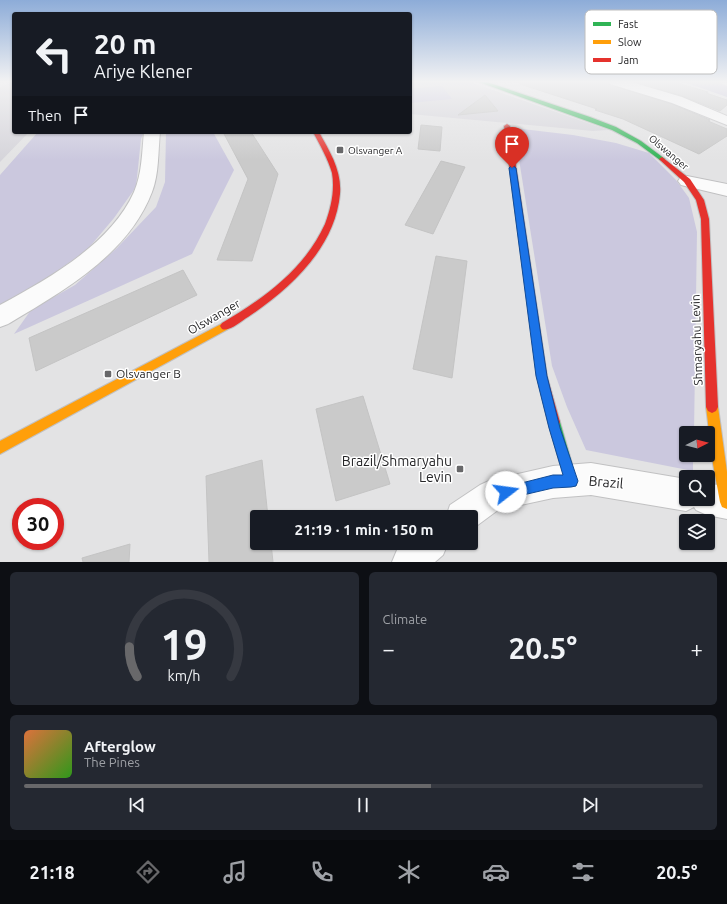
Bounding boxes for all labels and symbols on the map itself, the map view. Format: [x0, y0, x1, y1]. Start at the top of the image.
legend [585, 10, 717, 74]
text: Fast [618, 18, 639, 30]
text: Slow [618, 36, 642, 48]
text: Jam [618, 54, 639, 66]
pin [495, 127, 529, 168]
street label: Olswanger [647, 133, 691, 172]
marker: Olsvanger A [335, 145, 345, 155]
place label: Olsvanger A [348, 145, 403, 156]
street label: Shmaryahu Levin [688, 294, 705, 386]
street label: Olswanger [185, 296, 243, 337]
place label: Olsvanger B [116, 367, 181, 380]
marker: Olsvanger B [103, 369, 113, 379]
north arrow [679, 426, 715, 462]
place label: Brazil/Shmaryahu Levin [342, 453, 452, 485]
marker: Brazil/Shmaryahu Levin [455, 464, 465, 474]
position arrow [485, 471, 527, 513]
street label: Brazil [588, 473, 624, 492]
speed limit sign: 30 [12, 498, 64, 550]

